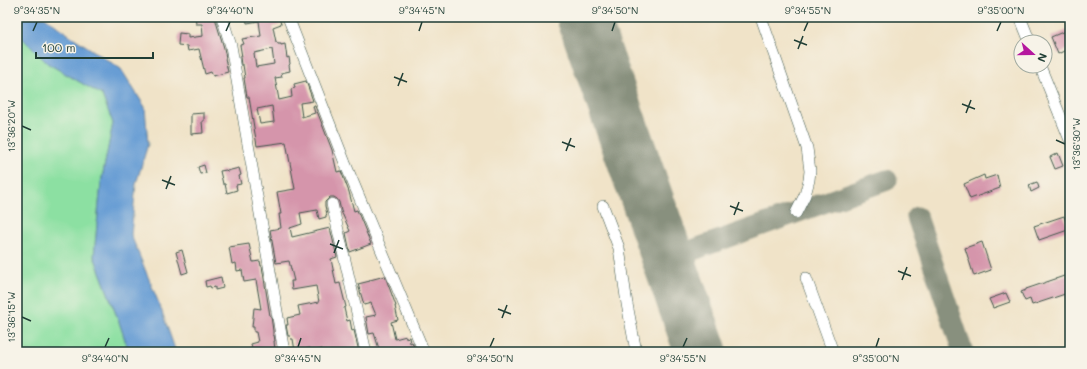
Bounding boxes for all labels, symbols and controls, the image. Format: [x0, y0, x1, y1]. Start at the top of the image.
text: 9°34'35"N [14, 3, 60, 17]
text: 9°34'40"N [207, 3, 253, 17]
text: 9°34'45"N [399, 3, 445, 17]
text: 9°34'50"N [592, 3, 638, 17]
text: 9°34'55"N [785, 3, 831, 17]
text: 9°35'00"N [978, 3, 1024, 17]
scale bar [36, 34, 153, 60]
north arrow [1013, 34, 1053, 74]
text: 100 m [42, 39, 76, 55]
text: N [1034, 51, 1051, 64]
text: 13°36'20"W [4, 100, 18, 152]
text: 13°36'30"W [1069, 117, 1083, 170]
text: 13°36'15"W [4, 291, 18, 342]
text: 9°34'40"N [82, 351, 128, 365]
text: 9°34'45"N [275, 351, 321, 365]
text: 9°34'50"N [467, 351, 513, 365]
text: 9°34'55"N [660, 351, 706, 365]
text: 9°35'00"N [853, 351, 899, 365]

